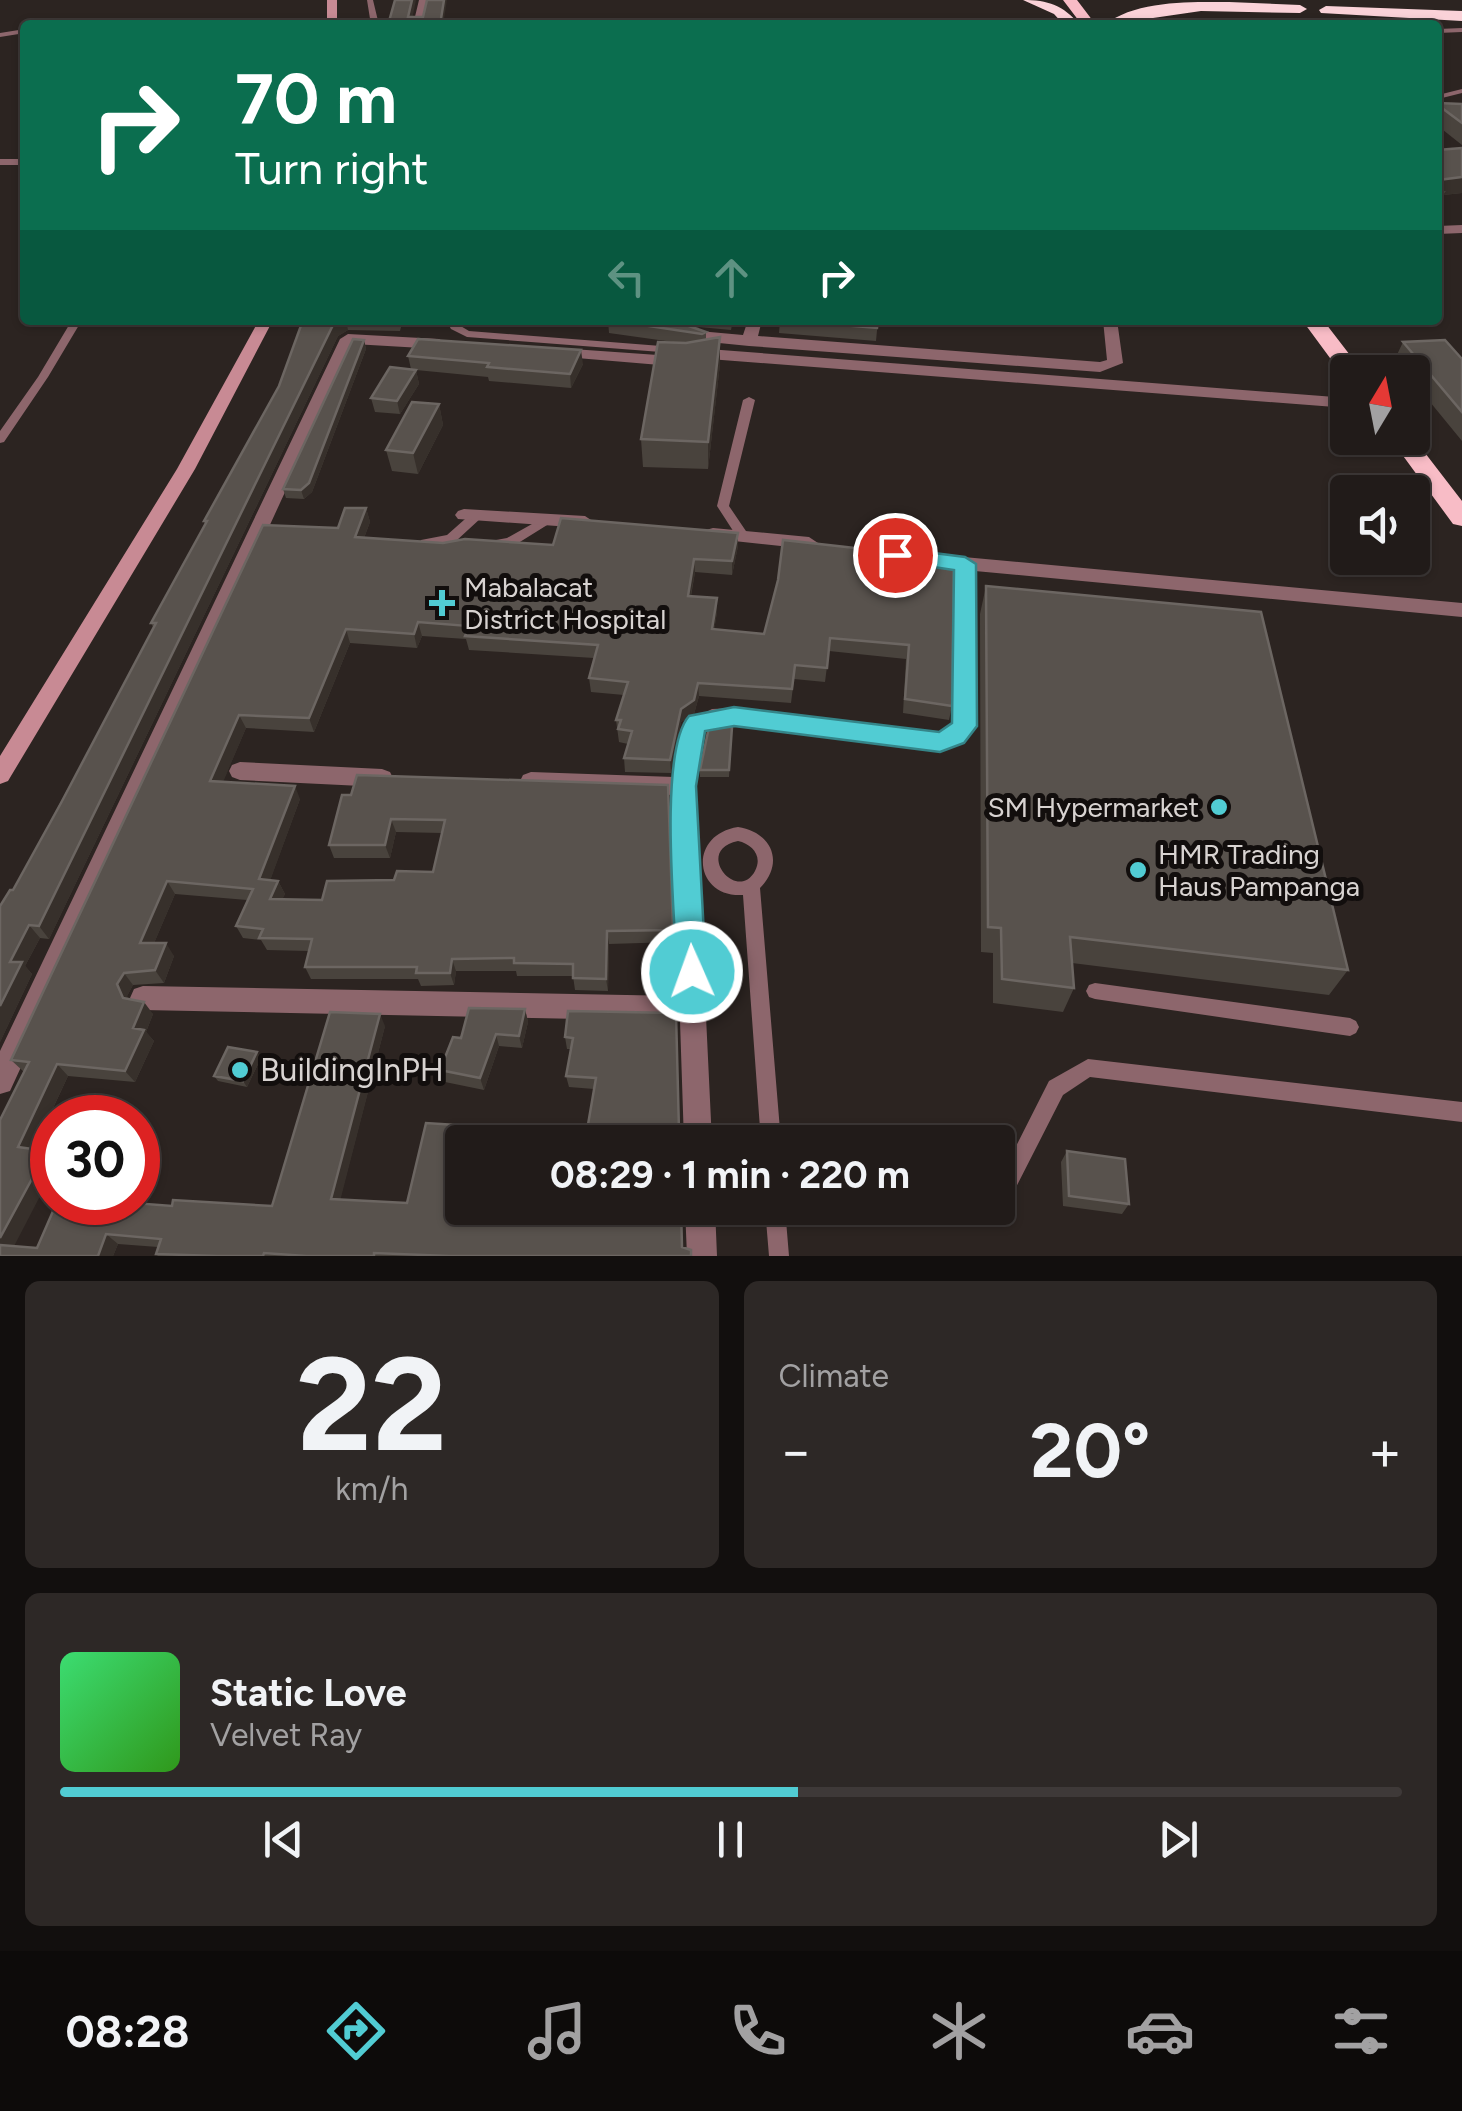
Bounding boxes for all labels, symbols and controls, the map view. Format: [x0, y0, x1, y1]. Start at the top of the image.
text: 70 m [235, 56, 397, 141]
icon: right [70, 60, 200, 190]
text: Turn right [235, 141, 428, 195]
icon: left [599, 250, 654, 305]
icon: ahead [704, 250, 759, 305]
icon: right [809, 250, 864, 305]
north arrow [1330, 355, 1430, 455]
map controls [1330, 355, 1430, 575]
button: sound [1330, 475, 1430, 575]
pin [853, 513, 938, 598]
icon: arrive [868, 528, 923, 583]
place label: Mabalacat District Hospital [464, 570, 666, 636]
marker: Mabalacat District Hospital [429, 590, 455, 616]
place label: SM Hypermarket [987, 790, 1199, 824]
marker: SM Hypermarket [1208, 796, 1230, 818]
place label: HMR Trading Haus Pampanga [1158, 837, 1360, 903]
marker: HMR Trading Haus Pampanga [1127, 859, 1149, 881]
position arrow [640, 920, 744, 1024]
place label: BuildingInPH [260, 1051, 444, 1089]
marker: BuildingInPH [229, 1059, 251, 1081]
speed limit sign: 30 [30, 1095, 160, 1225]
text: 08:29 · 1 min · 220 m [550, 1152, 910, 1198]
text: 22 [296, 1327, 447, 1483]
text: Climate [779, 1357, 889, 1395]
text: 20° [1030, 1406, 1150, 1496]
text: − [779, 1418, 813, 1484]
text: + [1368, 1418, 1402, 1484]
text: km/h [335, 1470, 408, 1508]
text: Static Love [210, 1670, 407, 1716]
text: Velvet Ray [210, 1716, 362, 1754]
icon: previous [256, 1812, 311, 1867]
icon: pause [703, 1812, 758, 1867]
icon: next [1151, 1812, 1206, 1867]
icon: directions [321, 1996, 391, 2066]
icon: music [522, 1996, 592, 2066]
icon: phone [723, 1996, 793, 2066]
icon: climate [924, 1996, 994, 2066]
icon: car [1125, 1996, 1195, 2066]
icon: filters [1326, 1996, 1396, 2066]
text: 08:28 [66, 2004, 189, 2058]

